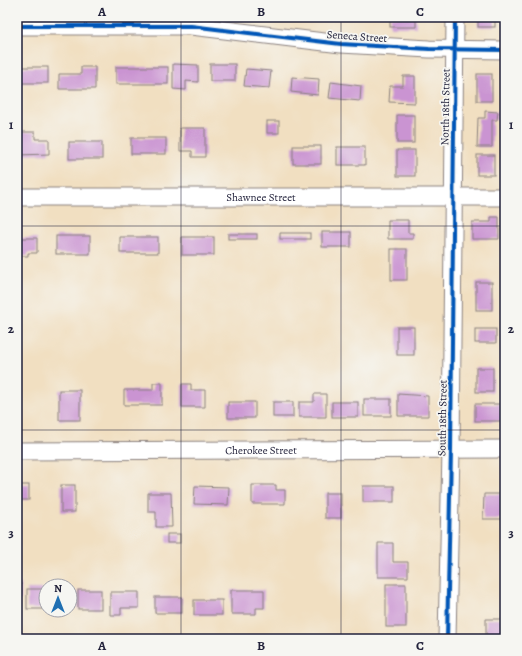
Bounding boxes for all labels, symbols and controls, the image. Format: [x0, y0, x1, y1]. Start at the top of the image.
text: A [97, 3, 107, 20]
text: B [257, 3, 265, 20]
text: C [416, 3, 424, 20]
street label: Seneca Street [326, 27, 388, 46]
street label: North 18th Street [437, 68, 454, 146]
text: 1 [9, 116, 14, 133]
text: 1 [509, 116, 514, 133]
street label: Shawnee Street [226, 190, 296, 205]
text: 2 [8, 320, 15, 337]
text: 2 [508, 320, 515, 337]
street label: South 18th Street [434, 379, 451, 456]
street label: Cherokee Street [225, 443, 297, 458]
text: 3 [8, 524, 14, 541]
text: 3 [508, 524, 514, 541]
north arrow [38, 578, 78, 618]
text: N [54, 581, 62, 596]
text: A [97, 637, 107, 654]
text: B [257, 637, 265, 654]
text: C [416, 637, 424, 654]

